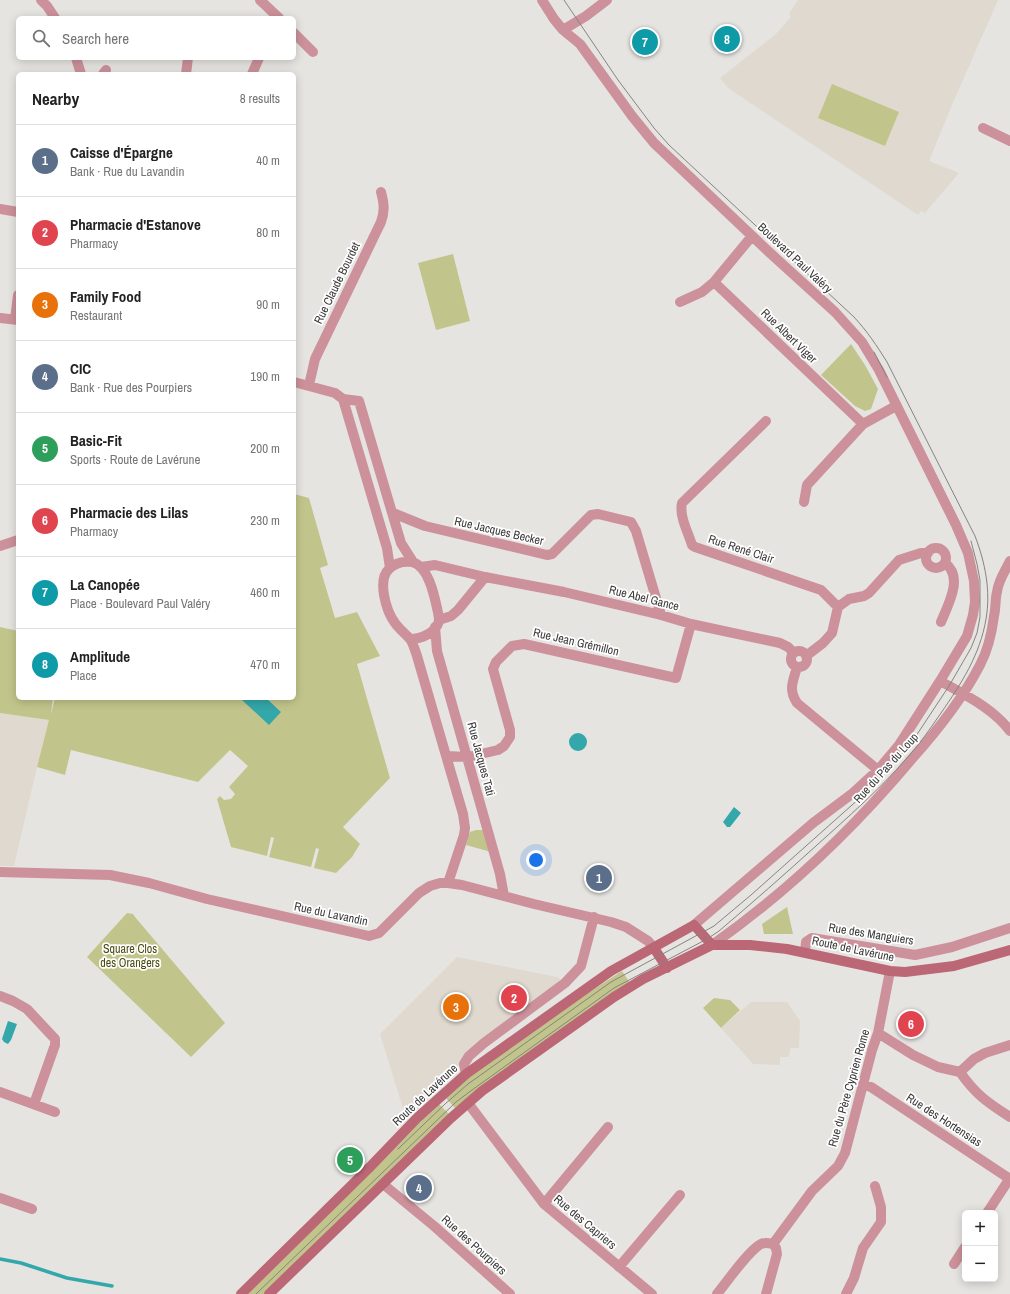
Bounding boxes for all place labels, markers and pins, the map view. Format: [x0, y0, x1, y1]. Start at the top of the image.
pin: 8 [714, 24, 740, 54]
pin: 7 [632, 27, 658, 57]
pin: 1 [586, 863, 612, 893]
pin: 2 [501, 983, 527, 1013]
pin: 3 [443, 992, 469, 1022]
pin: 6 [898, 1009, 924, 1039]
pin: 5 [337, 1145, 363, 1175]
pin: 4 [406, 1173, 432, 1203]

